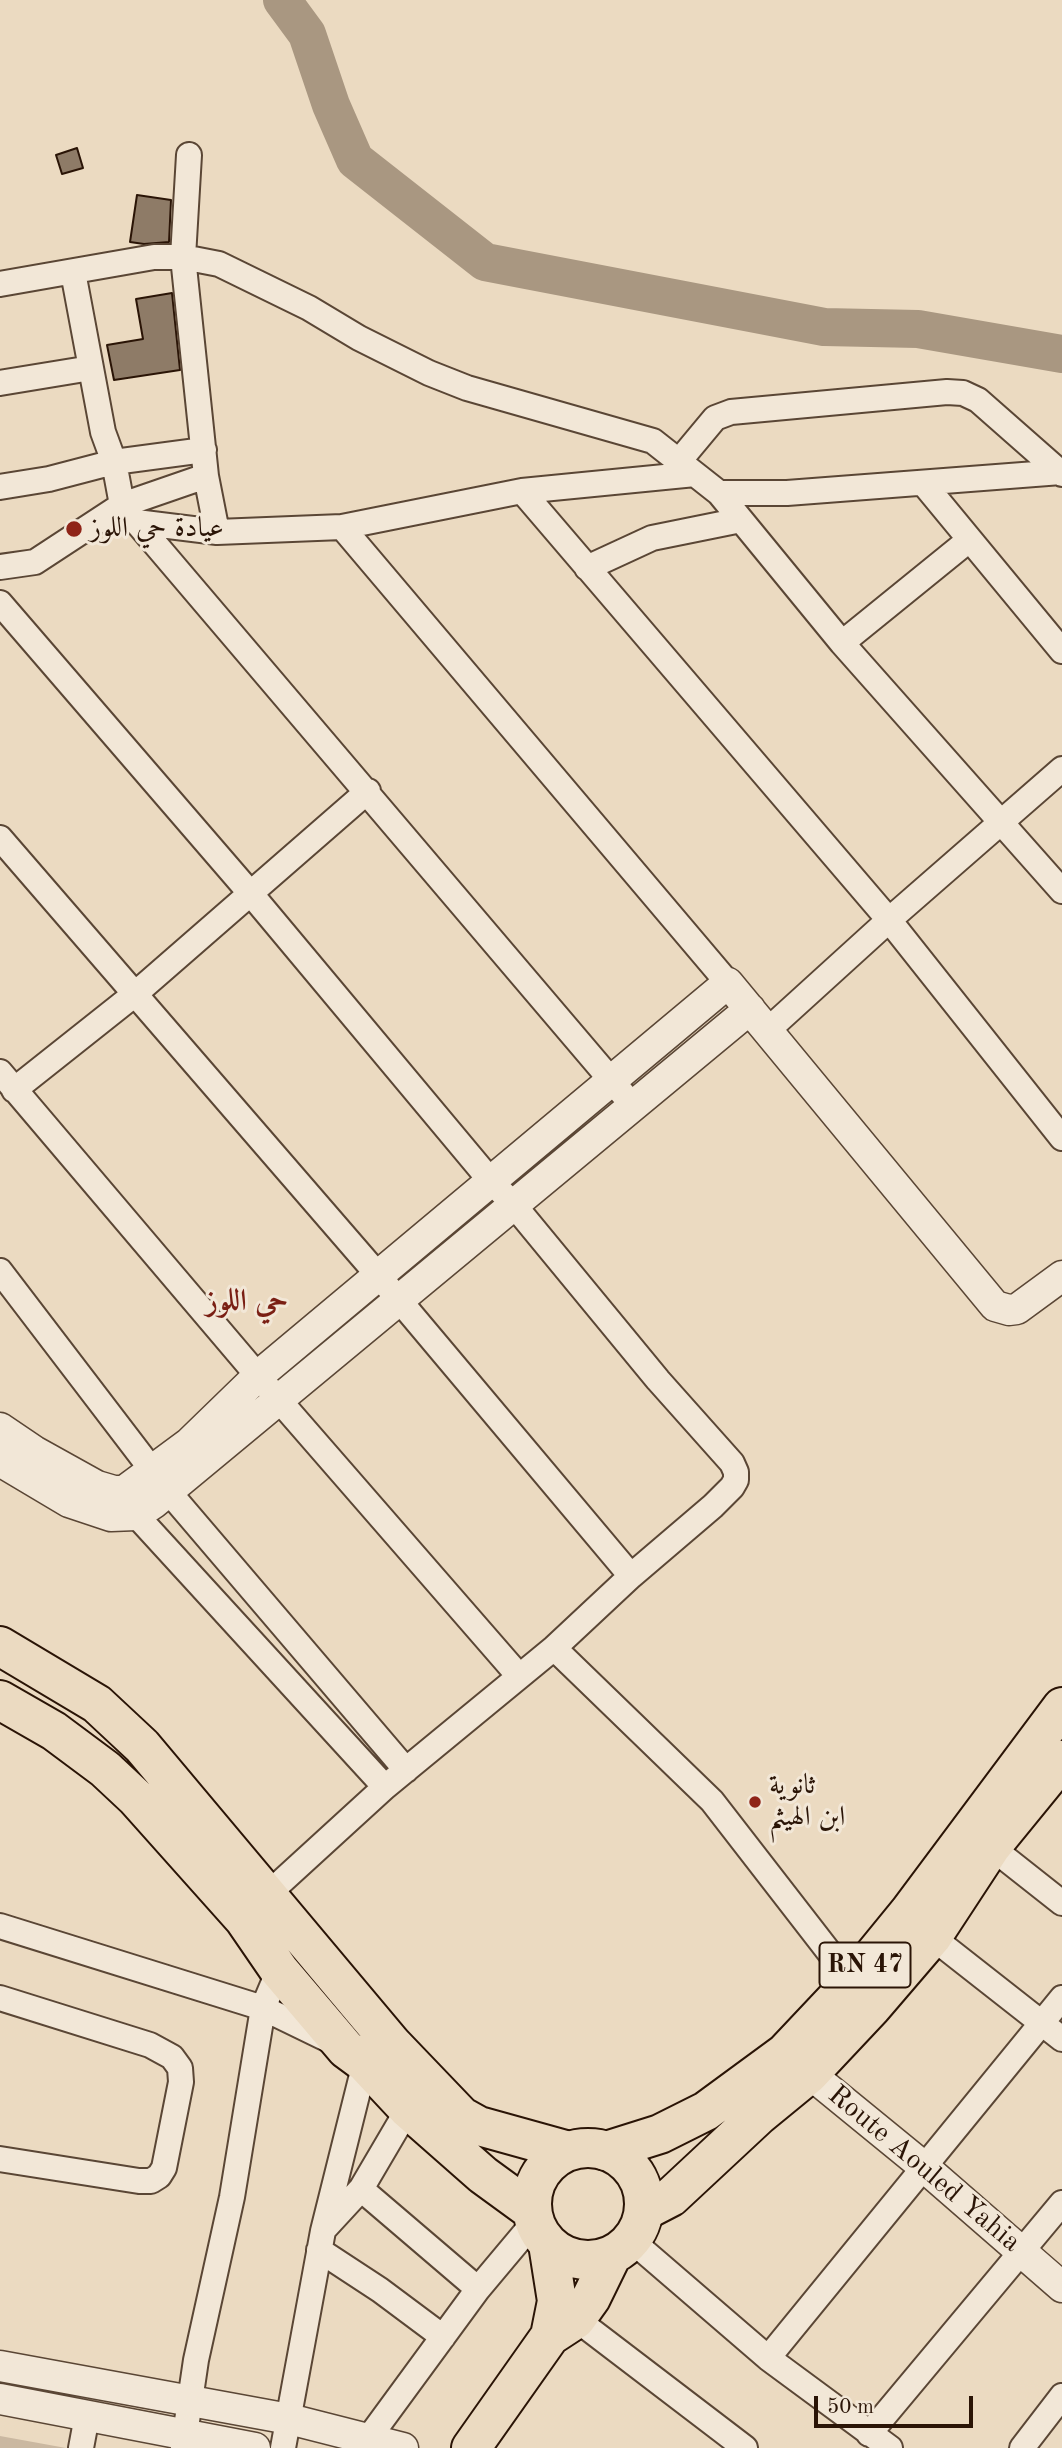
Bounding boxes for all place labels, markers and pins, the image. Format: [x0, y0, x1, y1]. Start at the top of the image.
place label: عيادة حي اللوز [90, 512, 224, 546]
marker: عيادة حي اللوز [64, 519, 84, 539]
place label: ثانوية ابن الهيثم [769, 1769, 845, 1835]
marker: ثانوية ابن الهيثم [747, 1794, 763, 1810]

